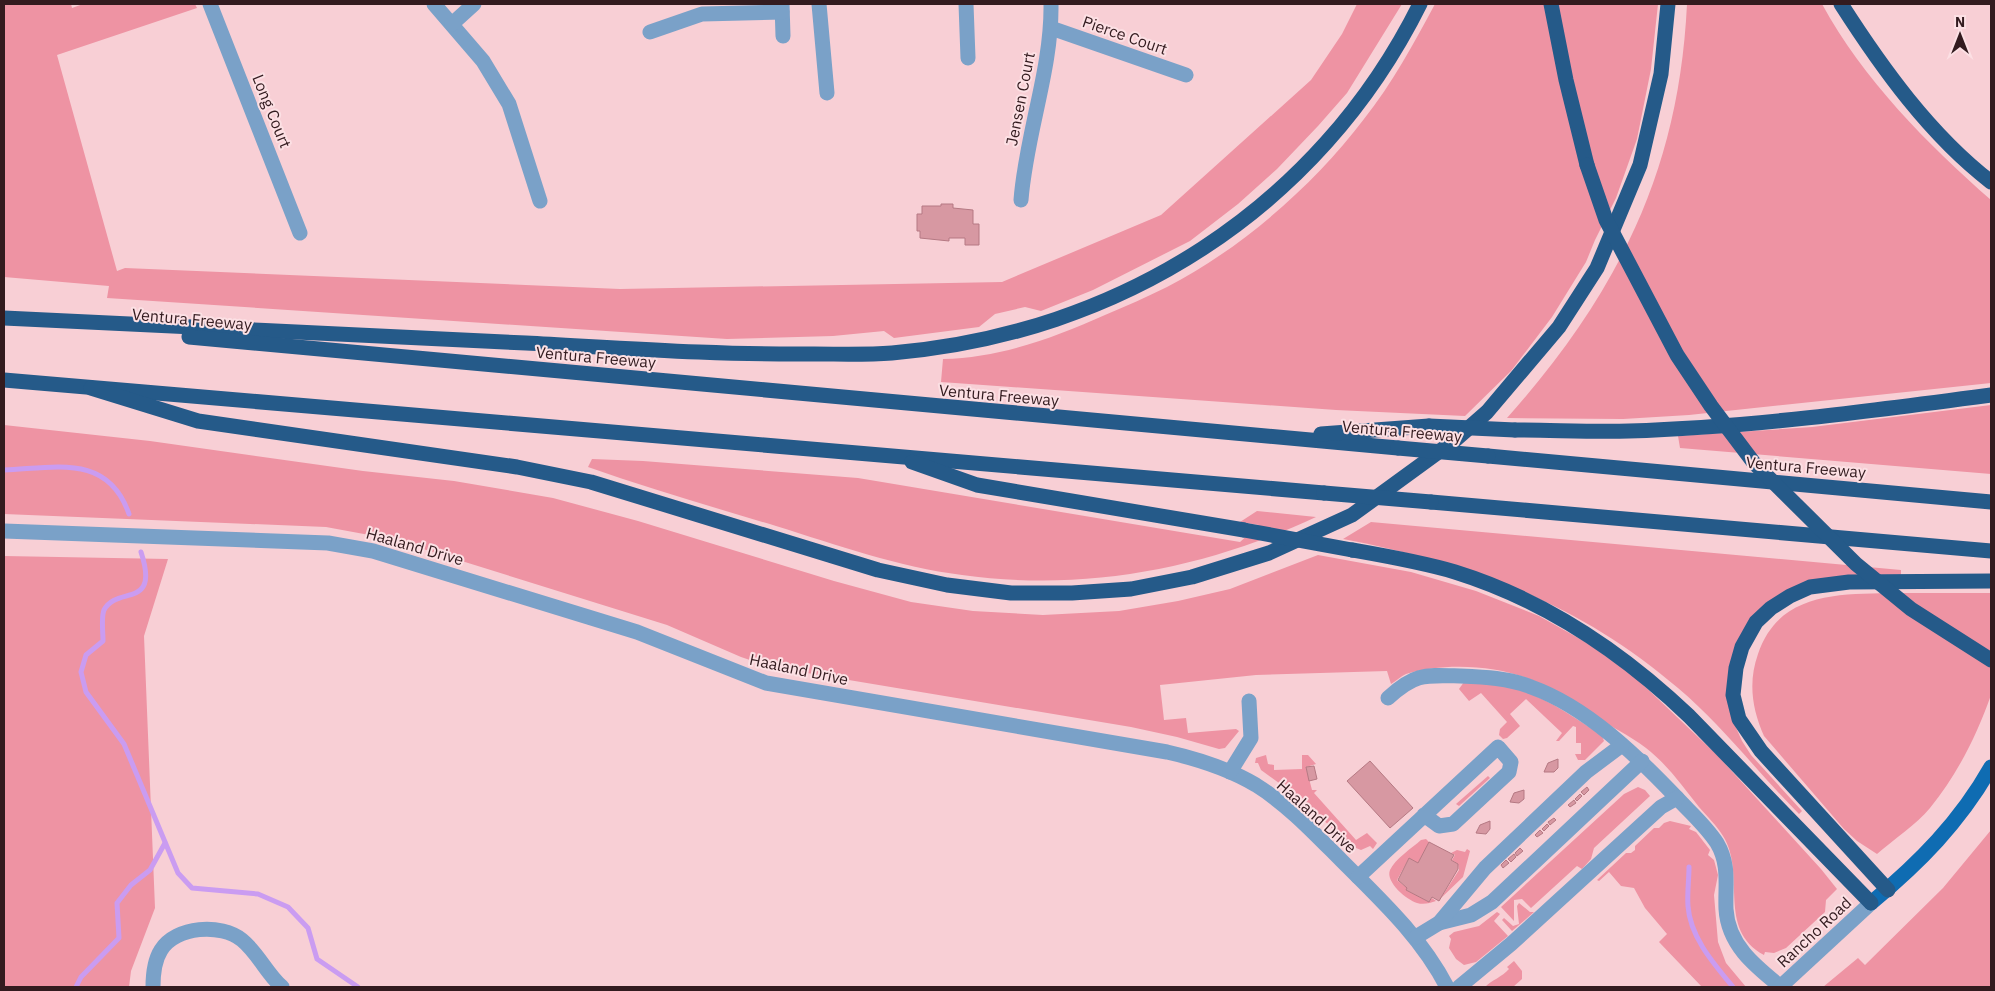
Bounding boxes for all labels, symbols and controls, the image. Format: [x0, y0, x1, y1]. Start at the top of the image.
north arrow [1935, 10, 1985, 60]
street label: Pierce Court [1080, 11, 1170, 59]
text: N [1955, 13, 1965, 31]
street label: Jensen Court [1001, 50, 1039, 148]
street label: Long Court [248, 71, 296, 151]
street label: Ventura Freeway [131, 304, 253, 334]
street label: Ventura Freeway [535, 342, 657, 372]
street label: Ventura Freeway [938, 380, 1060, 410]
street label: Ventura Freeway [1341, 416, 1463, 446]
street label: Ventura Freeway [1745, 452, 1867, 482]
street label: Haaland Drive [364, 523, 466, 570]
street label: Haaland Drive [748, 649, 850, 689]
street label: Haaland Drive [1273, 775, 1361, 857]
street label: Rancho Road [1773, 893, 1855, 971]

